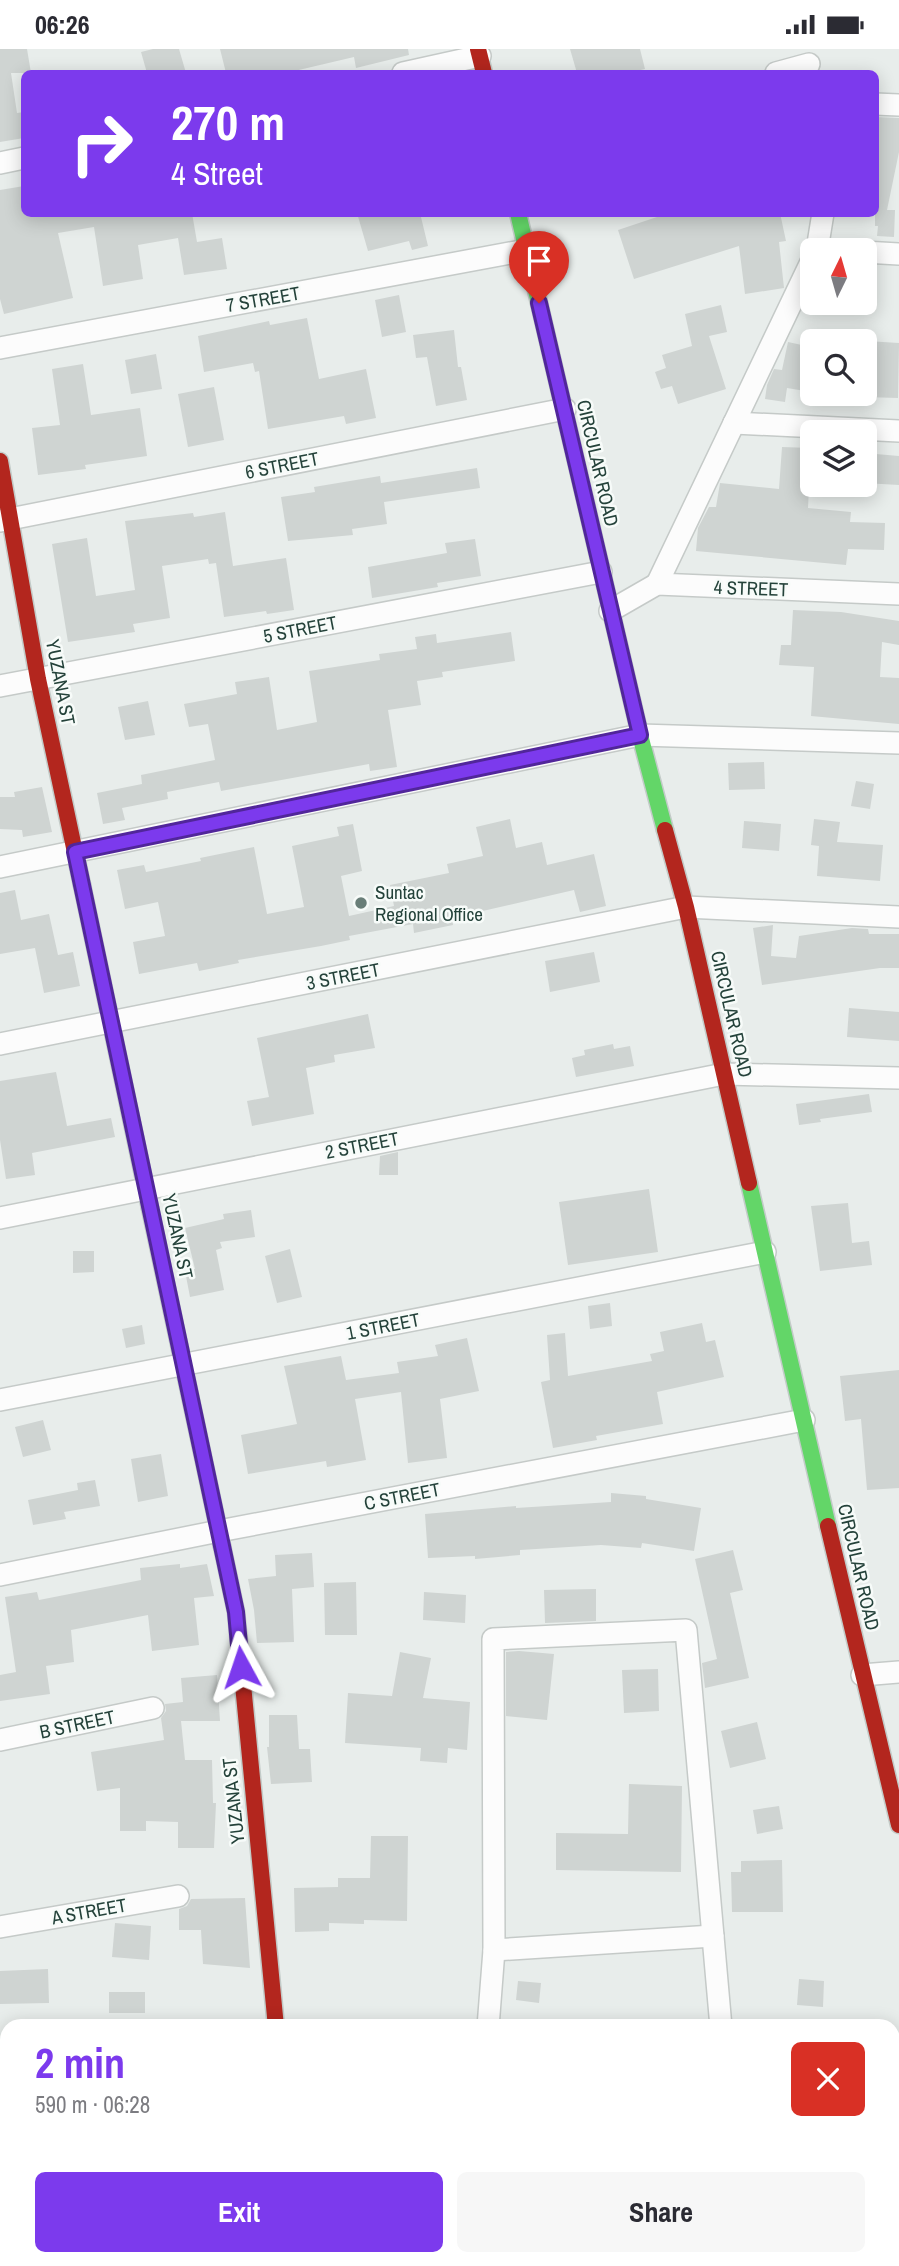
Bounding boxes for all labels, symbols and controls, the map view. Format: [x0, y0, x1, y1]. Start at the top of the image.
text: 06:26 [35, 7, 90, 42]
text: 270 m [171, 89, 285, 155]
icon: right [56, 98, 147, 189]
text: 4 Street [171, 152, 263, 195]
pin [509, 231, 569, 303]
north arrow [800, 238, 877, 315]
map controls [800, 238, 877, 497]
icon: arrive [520, 242, 558, 280]
street label: 7 STREET [224, 280, 302, 318]
button: search [800, 329, 877, 406]
street label: CIRCULAR ROAD [571, 397, 625, 529]
button: layers [800, 420, 877, 497]
street label: 6 STREET [243, 445, 321, 485]
street label: 4 STREET [713, 574, 789, 602]
street label: 5 STREET [261, 609, 339, 649]
street label: YUZANA ST [40, 637, 82, 727]
place label: Suntac Regional Office [375, 879, 483, 927]
marker: Suntac Regional Office [353, 895, 369, 911]
street label: CIRCULAR ROAD [705, 948, 759, 1080]
street label: 3 STREET [304, 956, 382, 996]
street label: 2 STREET [323, 1125, 401, 1165]
street label: YUZANA ST [156, 1191, 200, 1282]
street label: 1 STREET [344, 1306, 422, 1346]
street label: C STREET [362, 1476, 443, 1516]
street label: CIRCULAR ROAD [832, 1501, 886, 1633]
position arrow [204, 1630, 278, 1704]
street label: B STREET [37, 1703, 117, 1745]
street label: YUZANA ST [215, 1756, 250, 1845]
street label: A STREET [49, 1892, 129, 1931]
text: 2 min [35, 2035, 125, 2091]
button: close [791, 2042, 865, 2116]
text: 590 m · 06:28 [35, 2089, 150, 2120]
button: Exit [35, 2172, 443, 2252]
button: Share [457, 2172, 865, 2252]

